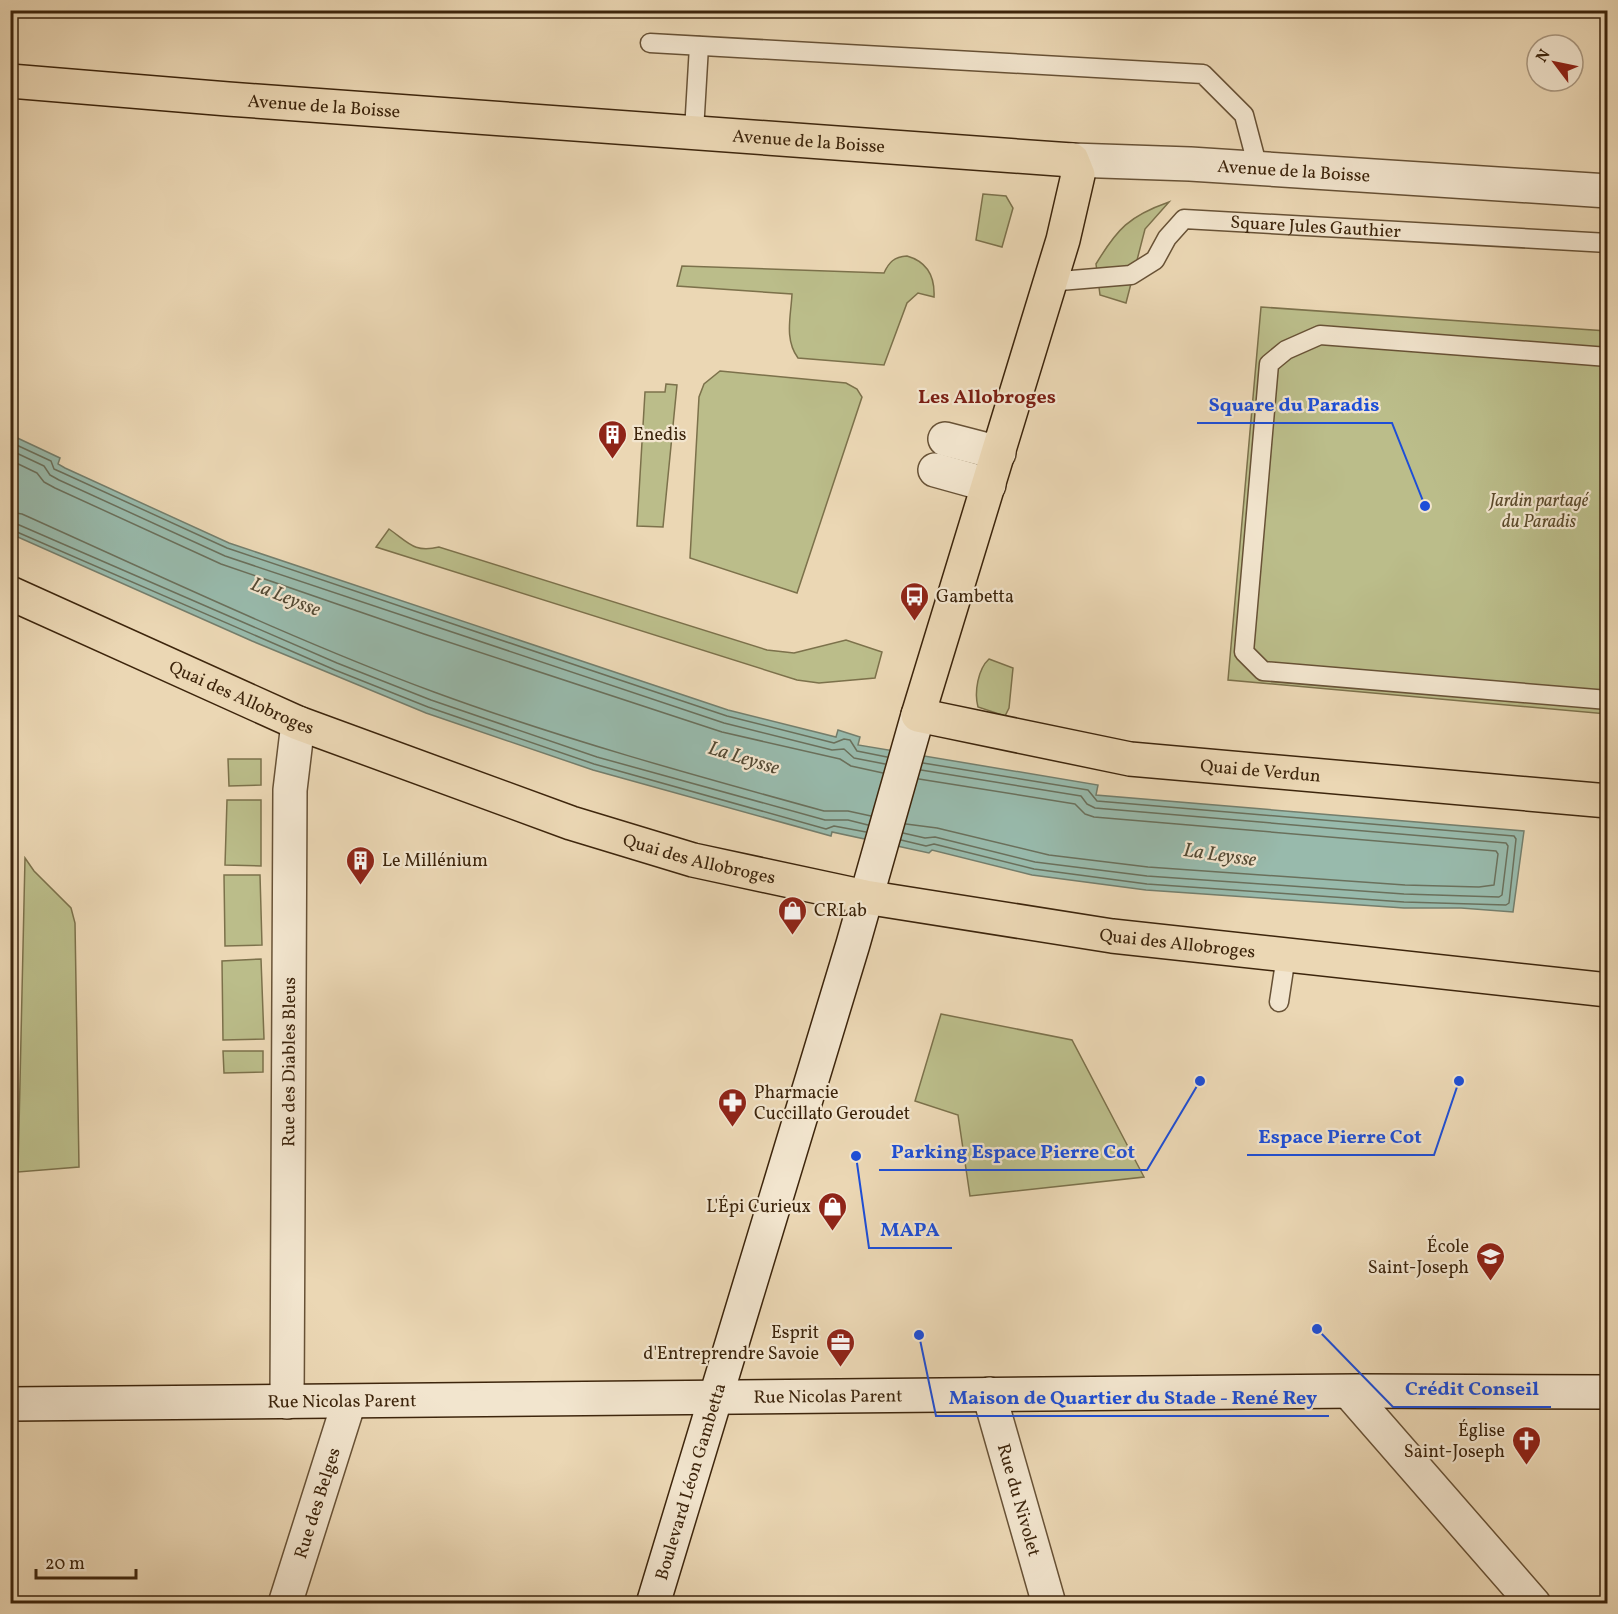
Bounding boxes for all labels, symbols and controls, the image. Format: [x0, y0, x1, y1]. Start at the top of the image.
north arrow [1525, 33, 1585, 93]
text: N [1532, 45, 1557, 67]
street label: Avenue de la Boisse [247, 89, 401, 125]
street label: Avenue de la Boisse [731, 124, 886, 160]
street label: Avenue de la Boisse [1216, 155, 1371, 190]
street label: Square Jules Gauthier [1230, 211, 1402, 245]
district label: Les Allobroges [918, 384, 1056, 412]
callout: Square du Paradis [1197, 385, 1392, 423]
text: Square du Paradis [1209, 392, 1379, 420]
building icon: Enedis [596, 418, 628, 460]
place label: Enedis [633, 423, 686, 448]
park label: Jardin partagé du Paradis [1488, 489, 1590, 535]
water label: La Leysse [246, 571, 325, 625]
bus stop icon: Gambetta [899, 580, 931, 622]
place label: Gambetta [936, 585, 1014, 610]
street label: Quai des Allobroges [164, 655, 317, 742]
water label: La Leysse [704, 735, 783, 783]
street label: Quai de Verdun [1199, 754, 1322, 790]
street label: Quai des Allobroges [620, 828, 778, 891]
water label: La Leysse [1182, 837, 1259, 875]
building icon: Le Millénium [345, 844, 377, 886]
place label: Le Millénium [382, 849, 488, 874]
shop icon: CRLab [777, 894, 809, 936]
place label: CRLab [814, 899, 867, 924]
street label: Quai des Allobroges [1097, 923, 1256, 966]
street label: Rue des Diables Bleus [277, 977, 303, 1147]
place label: Pharmacie Cuccillato Geroudet [754, 1081, 910, 1127]
pharmacy icon: Pharmacie Cuccillato Geroudet [717, 1086, 749, 1128]
callout: Espace Pierre Cot [1247, 1117, 1434, 1155]
text: Espace Pierre Cot [1258, 1124, 1422, 1152]
callout: Parking Espace Pierre Cot [879, 1132, 1147, 1170]
text: Parking Espace Pierre Cot [891, 1139, 1135, 1167]
shop icon: L'Épi Curieux [816, 1190, 848, 1232]
place label: L'Épi Curieux [706, 1195, 811, 1220]
callout: MAPA [869, 1210, 952, 1248]
text: MAPA [880, 1217, 940, 1245]
place label: École Saint-Joseph [1368, 1235, 1469, 1281]
school or university icon: École Saint-Joseph [1474, 1240, 1506, 1282]
place label: Esprit d'Entreprendre Savoie [643, 1321, 819, 1367]
office icon: Esprit d'Entreprendre Savoie [824, 1326, 856, 1368]
callout: Crédit Conseil [1393, 1369, 1551, 1407]
text: Crédit Conseil [1405, 1376, 1539, 1404]
callout: Maison de Quartier du Stade - René Rey [936, 1378, 1329, 1416]
street label: Boulevard Léon Gambetta [650, 1380, 733, 1584]
street label: Rue Nicolas Parent [753, 1384, 903, 1411]
text: Maison de Quartier du Stade - René Rey [949, 1385, 1317, 1413]
street label: Rue Nicolas Parent [267, 1389, 417, 1416]
place label: Église Saint-Joseph [1404, 1419, 1505, 1465]
church icon: Église Saint-Joseph [1510, 1424, 1542, 1466]
street label: Rue du Nivolet [990, 1441, 1046, 1560]
street label: Rue des Belges [289, 1445, 348, 1562]
scale bar [36, 1542, 136, 1580]
text: 20 m [45, 1552, 85, 1577]

